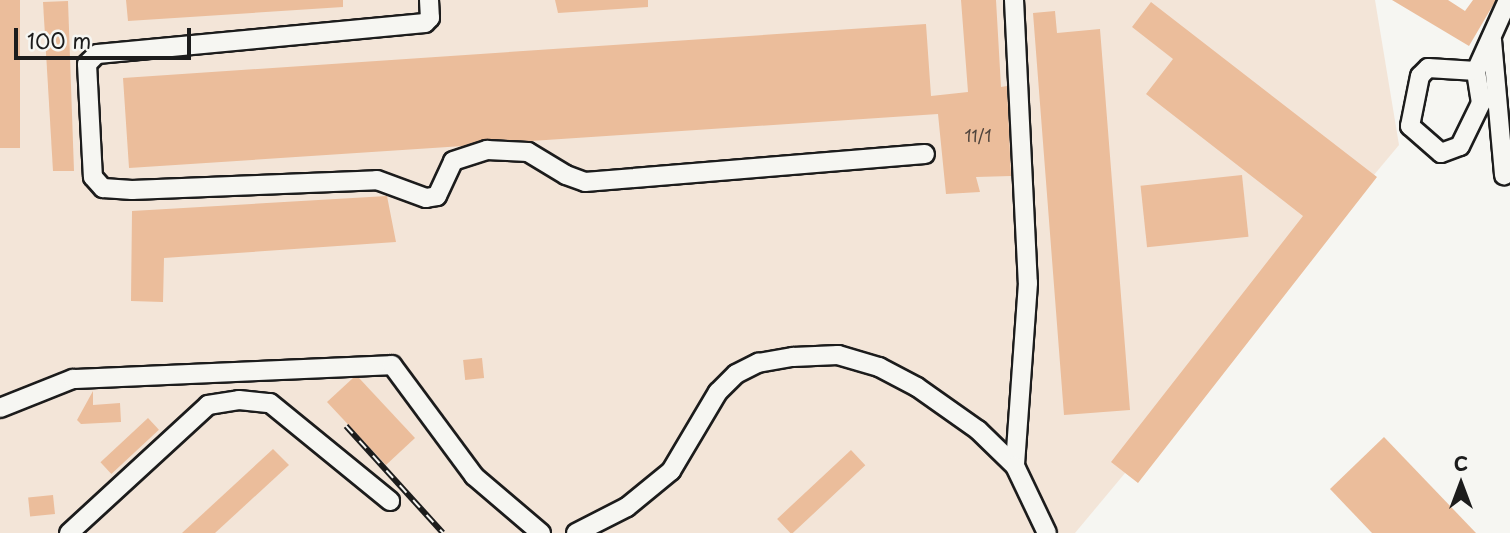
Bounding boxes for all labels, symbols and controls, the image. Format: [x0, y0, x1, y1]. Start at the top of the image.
scale bar [18, 14, 194, 58]
text: 100 m [27, 24, 91, 56]
house number: 11/1 [964, 125, 992, 145]
north arrow [1426, 449, 1496, 519]
text: С [1454, 449, 1468, 477]

